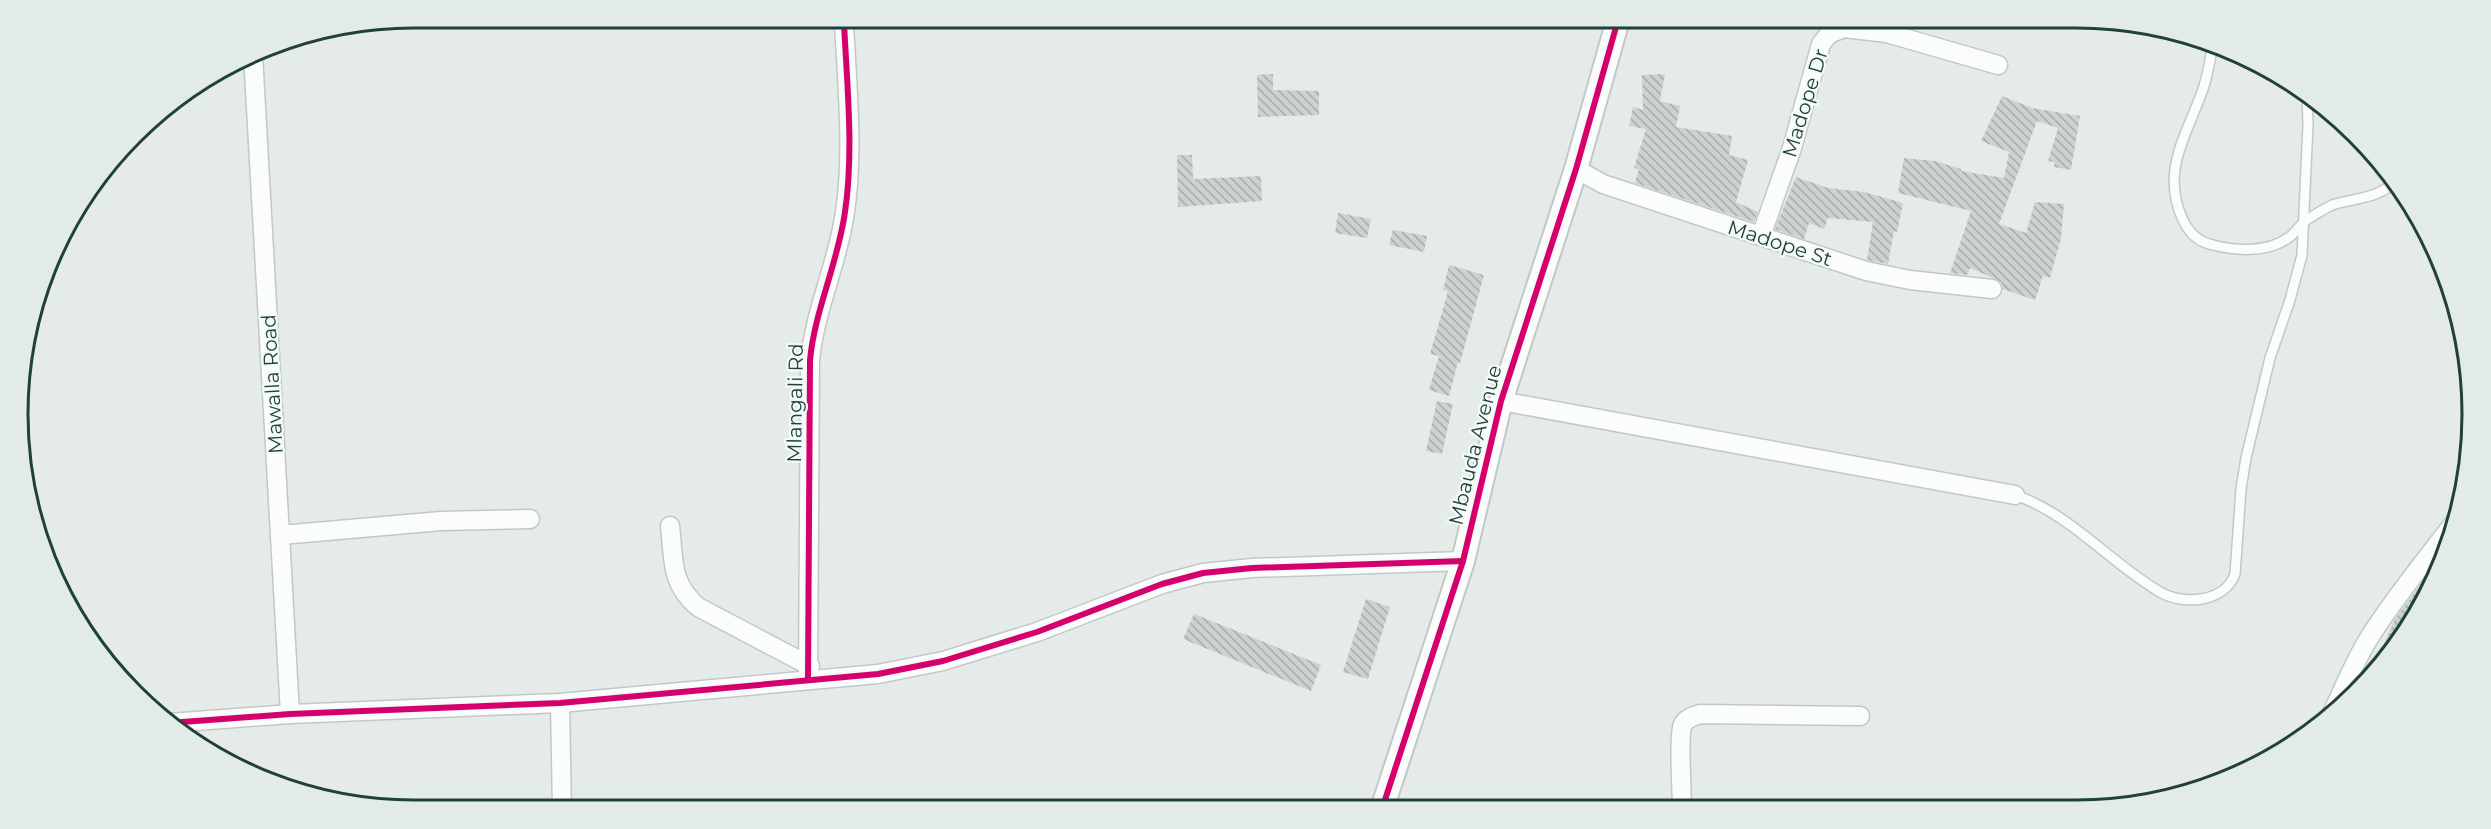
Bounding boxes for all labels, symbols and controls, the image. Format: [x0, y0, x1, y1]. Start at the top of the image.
street label: Madope Dr [1777, 46, 1833, 160]
street label: Madope St [1725, 215, 1835, 271]
street label: Mawalla Road [256, 314, 288, 454]
street label: Mlangali Rd [782, 343, 808, 463]
street label: Mbauda Avenue [1444, 363, 1506, 527]

